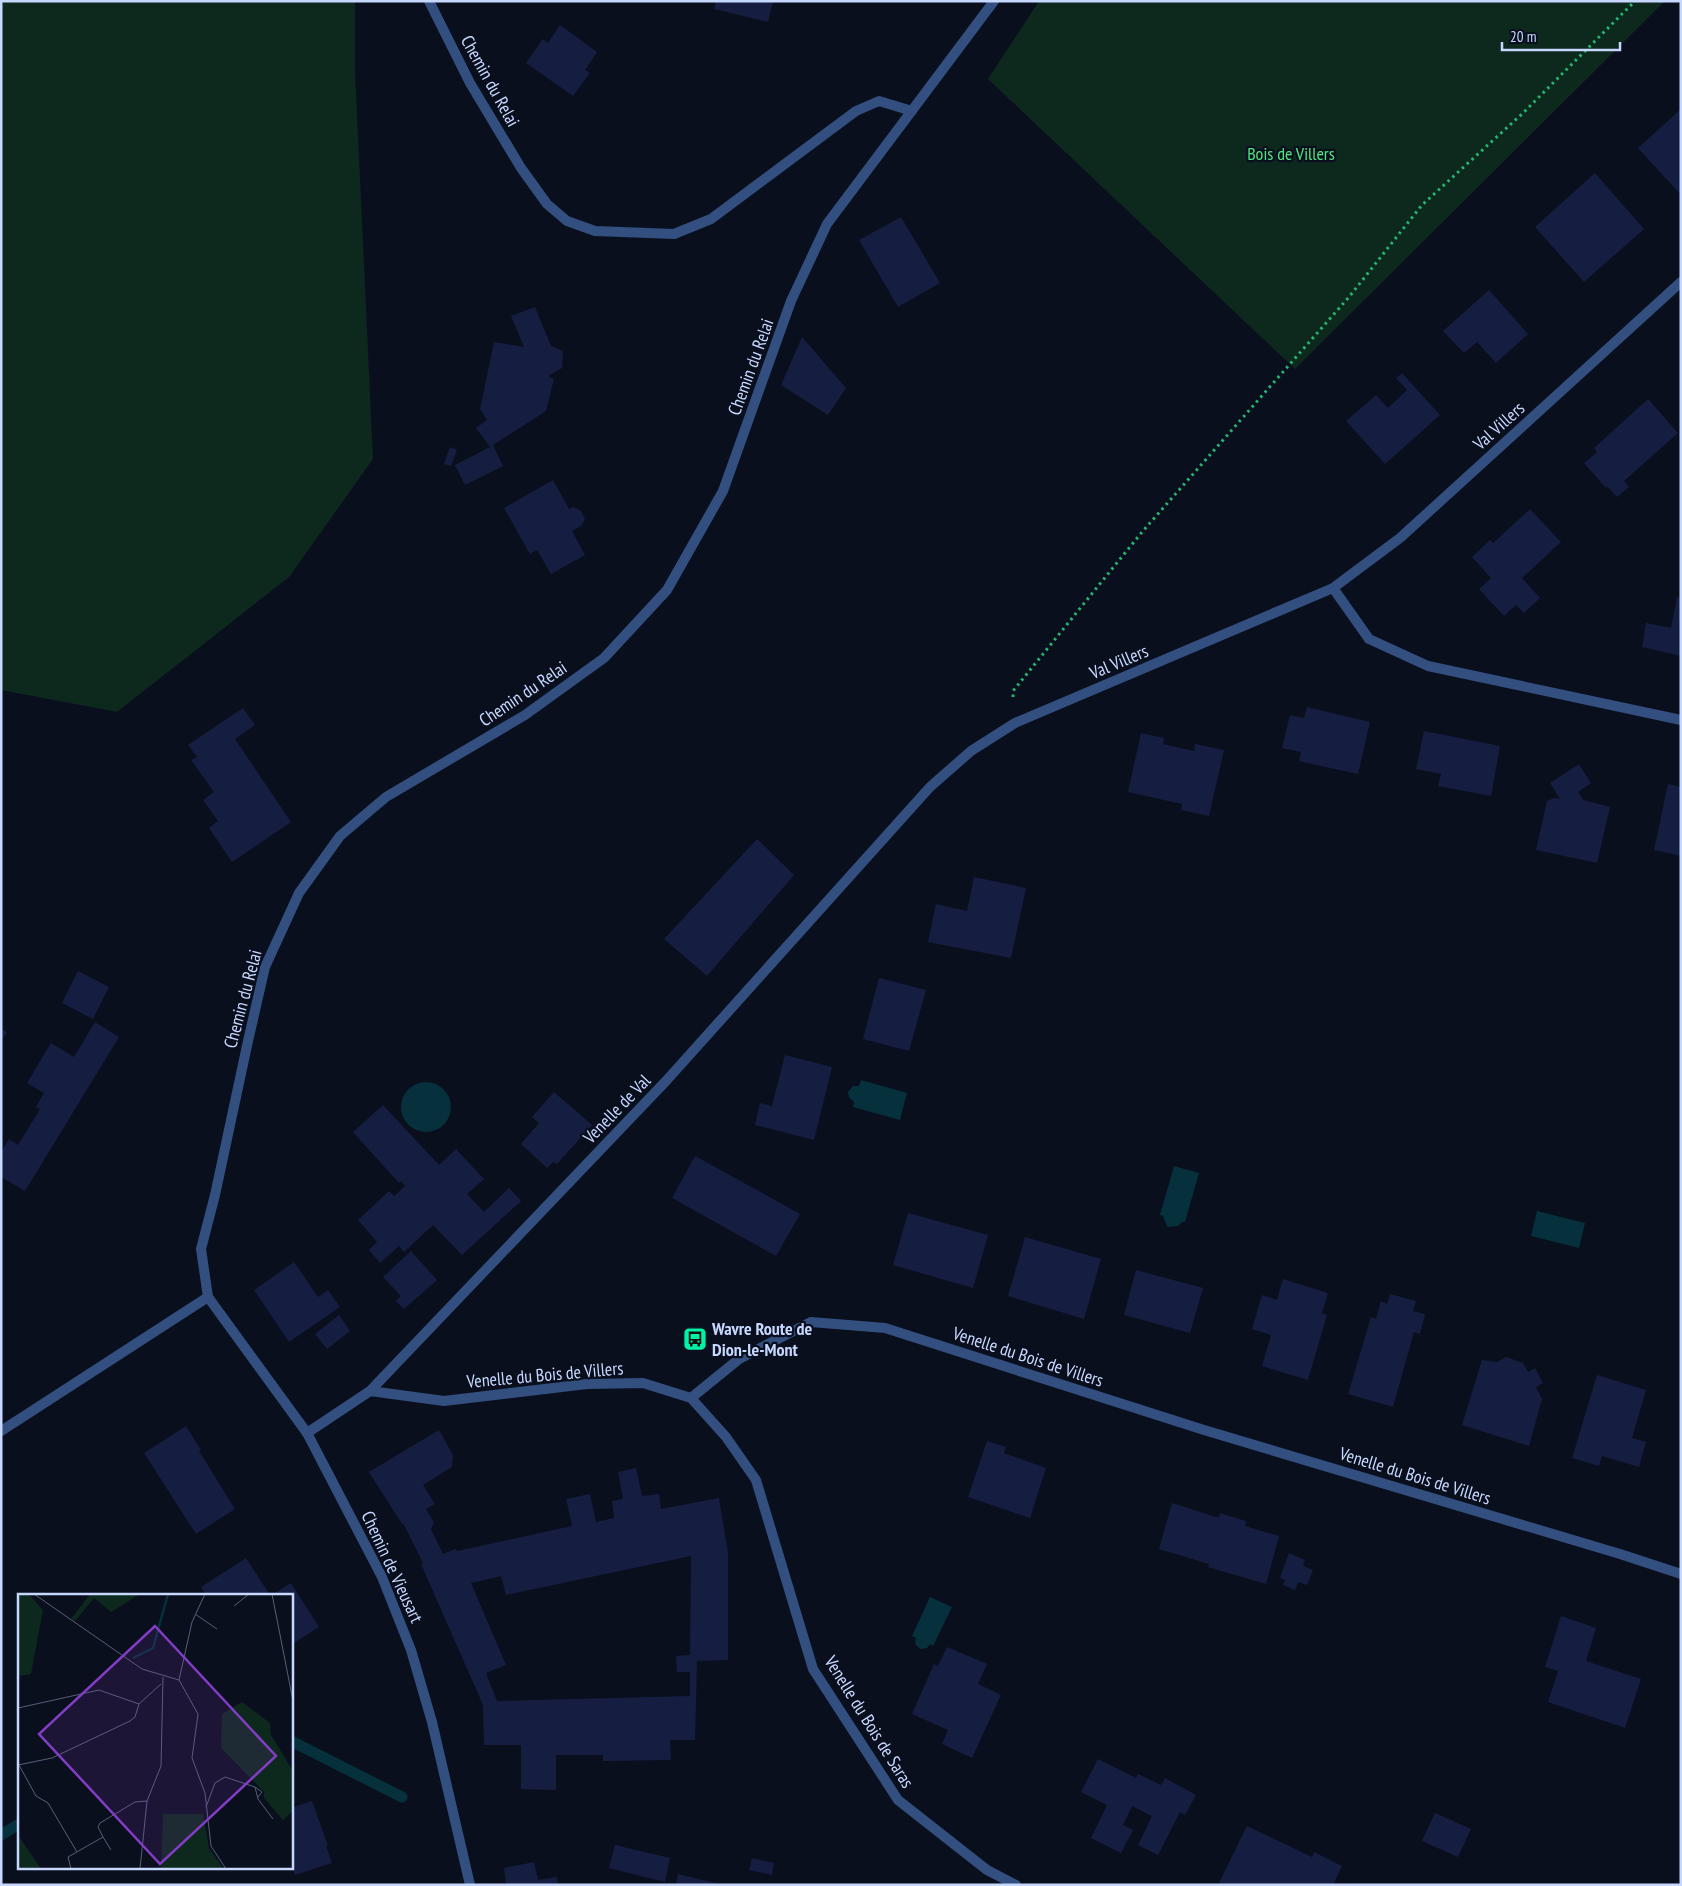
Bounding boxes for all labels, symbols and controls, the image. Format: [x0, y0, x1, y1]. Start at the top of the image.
scale bar [1502, 20, 1620, 52]
text: 20 m [1510, 27, 1536, 46]
street label: Chemin du Relai [456, 31, 525, 131]
park label: Bois de Villers [1247, 142, 1335, 165]
street label: Chemin du Relai [722, 315, 779, 418]
street label: Val Villers [1467, 397, 1529, 455]
street label: Val Villers [1085, 639, 1152, 685]
street label: Chemin du Relai [474, 656, 571, 731]
street label: Chemin du Relai [218, 947, 267, 1051]
street label: Venelle de Val [577, 1069, 656, 1149]
place label: Wavre Route de Dion-le-Mont [711, 1317, 812, 1361]
street label: Venelle du Bois de Villers [949, 1321, 1106, 1392]
bus stop icon: Wavre Route de Dion-le-Mont [682, 1326, 708, 1352]
street label: Venelle du Bois de Villers [465, 1356, 624, 1393]
street label: Venelle du Bois de Villers [1336, 1441, 1494, 1509]
street label: Chemin de Vieusart [357, 1507, 428, 1626]
inset map [18, 1594, 292, 1868]
street label: Venelle du Bois de Saras [819, 1651, 919, 1792]

